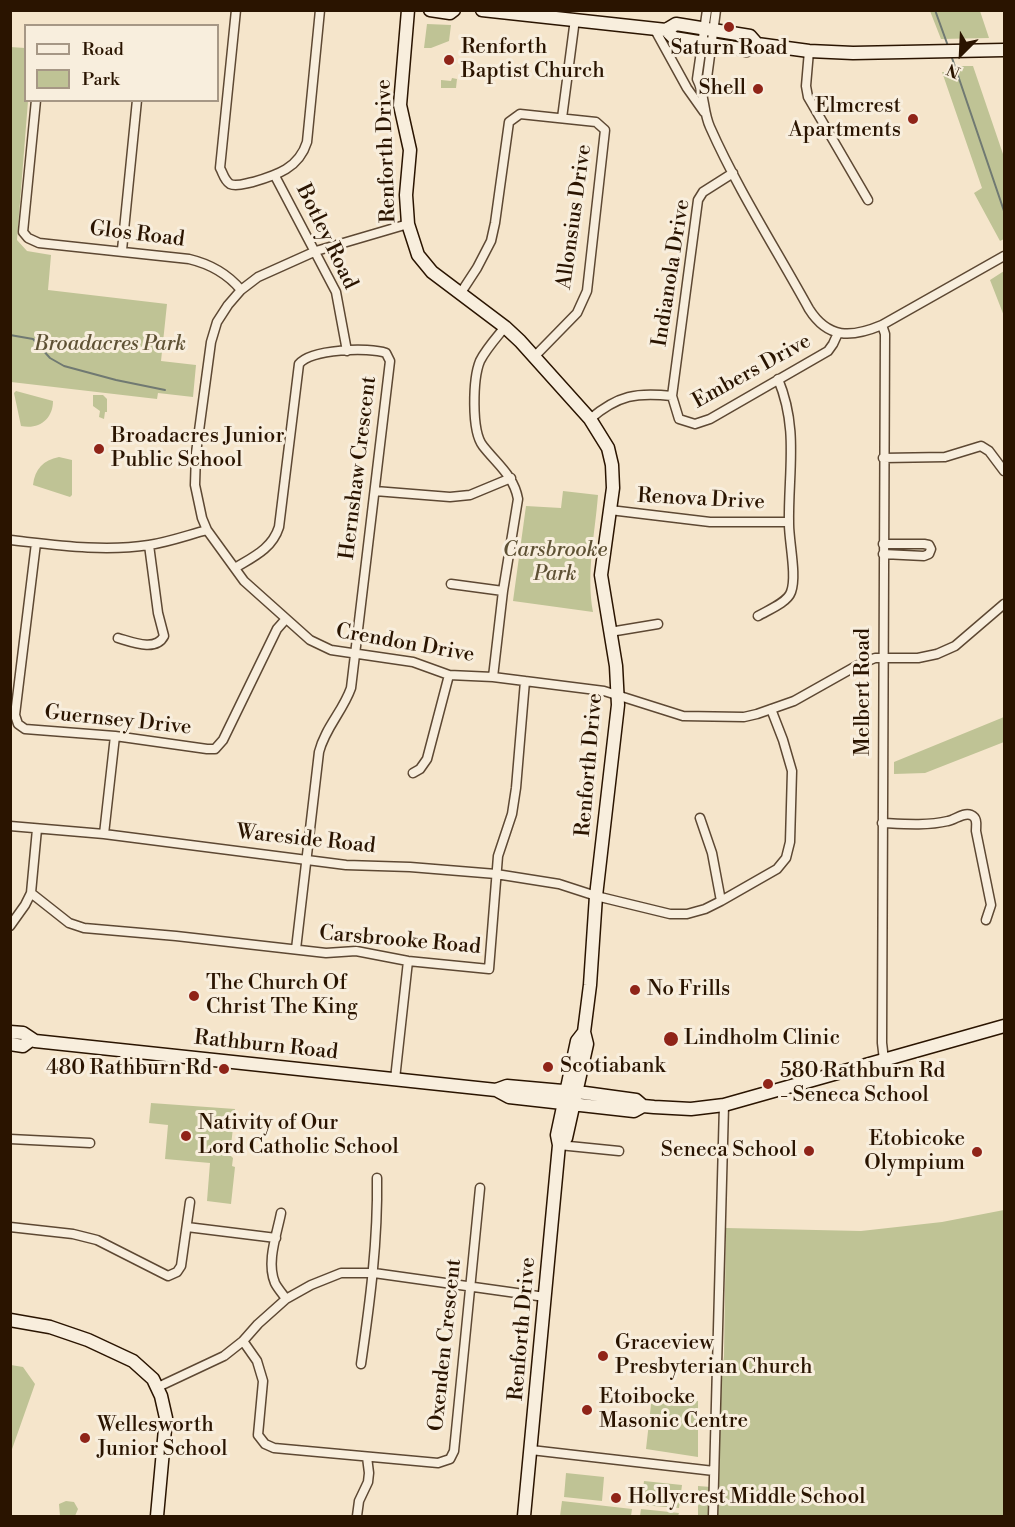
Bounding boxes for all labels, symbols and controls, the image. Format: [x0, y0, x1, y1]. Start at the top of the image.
marker: Saturn Road [722, 20, 736, 34]
legend [24, 24, 219, 102]
north arrow [931, 24, 991, 84]
place label: Renforth Baptist Church [461, 35, 605, 85]
place label: Saturn Road [670, 36, 788, 62]
text: Road [82, 38, 124, 61]
marker: Renforth Baptist Church [442, 53, 456, 67]
text: N [944, 59, 964, 82]
text: Park [82, 68, 119, 91]
place label: Shell [698, 76, 746, 102]
street label: Renforth Drive [372, 79, 402, 223]
marker: Shell [751, 82, 765, 96]
place label: Elmcrest Apartments [789, 94, 901, 144]
marker: Elmcrest Apartments [906, 112, 920, 126]
street label: Allonsius Drive [552, 143, 598, 291]
street label: Botley Road [290, 180, 362, 294]
street label: Indianola Drive [648, 197, 696, 349]
street label: Glos Road [88, 217, 186, 253]
street label: Embers Drive [688, 329, 816, 415]
park label: Broadacres Park [34, 332, 186, 358]
street label: Hernshaw Crescent [335, 375, 383, 561]
place label: Broadacres Junior Public School [111, 424, 284, 474]
marker: Broadacres Junior Public School [92, 442, 106, 456]
street label: Renova Drive [637, 484, 765, 516]
park label: Carsbrooke Park [503, 538, 607, 588]
street label: Crendon Drive [334, 619, 476, 669]
street label: Melbert Road [851, 628, 877, 756]
street label: Renforth Drive [571, 692, 609, 838]
street label: Guernsey Drive [43, 701, 193, 741]
street label: Wareside Road [235, 820, 377, 860]
street label: Carsbrooke Road [318, 921, 482, 961]
place label: The Church Of Christ The King [206, 971, 358, 1021]
place label: No Frills [647, 977, 730, 1003]
marker: No Frills [628, 983, 642, 997]
marker: The Church Of Christ The King [187, 989, 201, 1003]
street label: Rathburn Road [193, 1026, 339, 1066]
place label: Lindholm Clinic [684, 1026, 840, 1052]
marker: Lindholm Clinic [662, 1030, 680, 1048]
place label: Scotiabank [560, 1054, 665, 1080]
place label: 480 Rathburn Rd [46, 1056, 212, 1082]
place label: 580 Rathburn Rd - Seneca School [780, 1059, 945, 1109]
marker: Scotiabank [541, 1060, 555, 1074]
marker: 480 Rathburn Rd [217, 1062, 231, 1076]
marker: 580 Rathburn Rd - Seneca School [761, 1077, 775, 1091]
place label: Nativity of Our Lord Catholic School [198, 1111, 399, 1161]
place label: Etobicoke Olympium [864, 1127, 965, 1177]
marker: Nativity of Our Lord Catholic School [179, 1129, 193, 1143]
place label: Seneca School [661, 1138, 797, 1164]
marker: Seneca School [802, 1144, 816, 1158]
marker: Etobicoke Olympium [970, 1145, 984, 1159]
street label: Renforth Drive [504, 1256, 542, 1402]
street label: Oxenden Crescent [424, 1257, 468, 1433]
place label: Graceview Presbyterian Church [615, 1331, 812, 1381]
marker: Graceview Presbyterian Church [596, 1349, 610, 1363]
place label: Etoibocke Masonic Centre [599, 1385, 748, 1435]
marker: Etoibocke Masonic Centre [580, 1403, 594, 1417]
place label: Wellesworth Junior School [97, 1413, 227, 1463]
marker: Wellesworth Junior School [78, 1431, 92, 1445]
place label: Hollycrest Middle School [628, 1485, 865, 1511]
marker: Hollycrest Middle School [609, 1491, 623, 1505]

